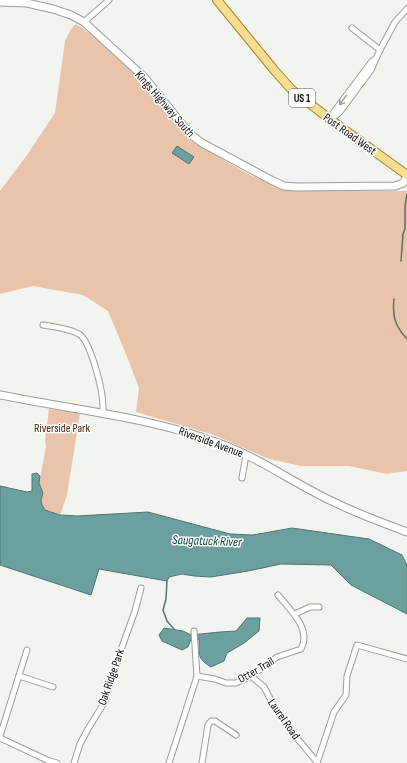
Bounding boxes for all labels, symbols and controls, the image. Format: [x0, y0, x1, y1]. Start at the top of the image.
street label: Kings Highway South [132, 68, 198, 141]
road number: US 1 [289, 89, 315, 107]
one-way arrow [339, 94, 347, 105]
street label: Post Road West [320, 110, 380, 159]
park label: Riverside Park [34, 421, 91, 436]
street label: Riverside Avenue [176, 424, 246, 461]
water label: Saugatuck River [172, 532, 243, 550]
street label: Oak Ridge Park [95, 647, 128, 707]
street label: Otter Trail [235, 654, 277, 687]
street label: Laurel Road [264, 696, 303, 743]

